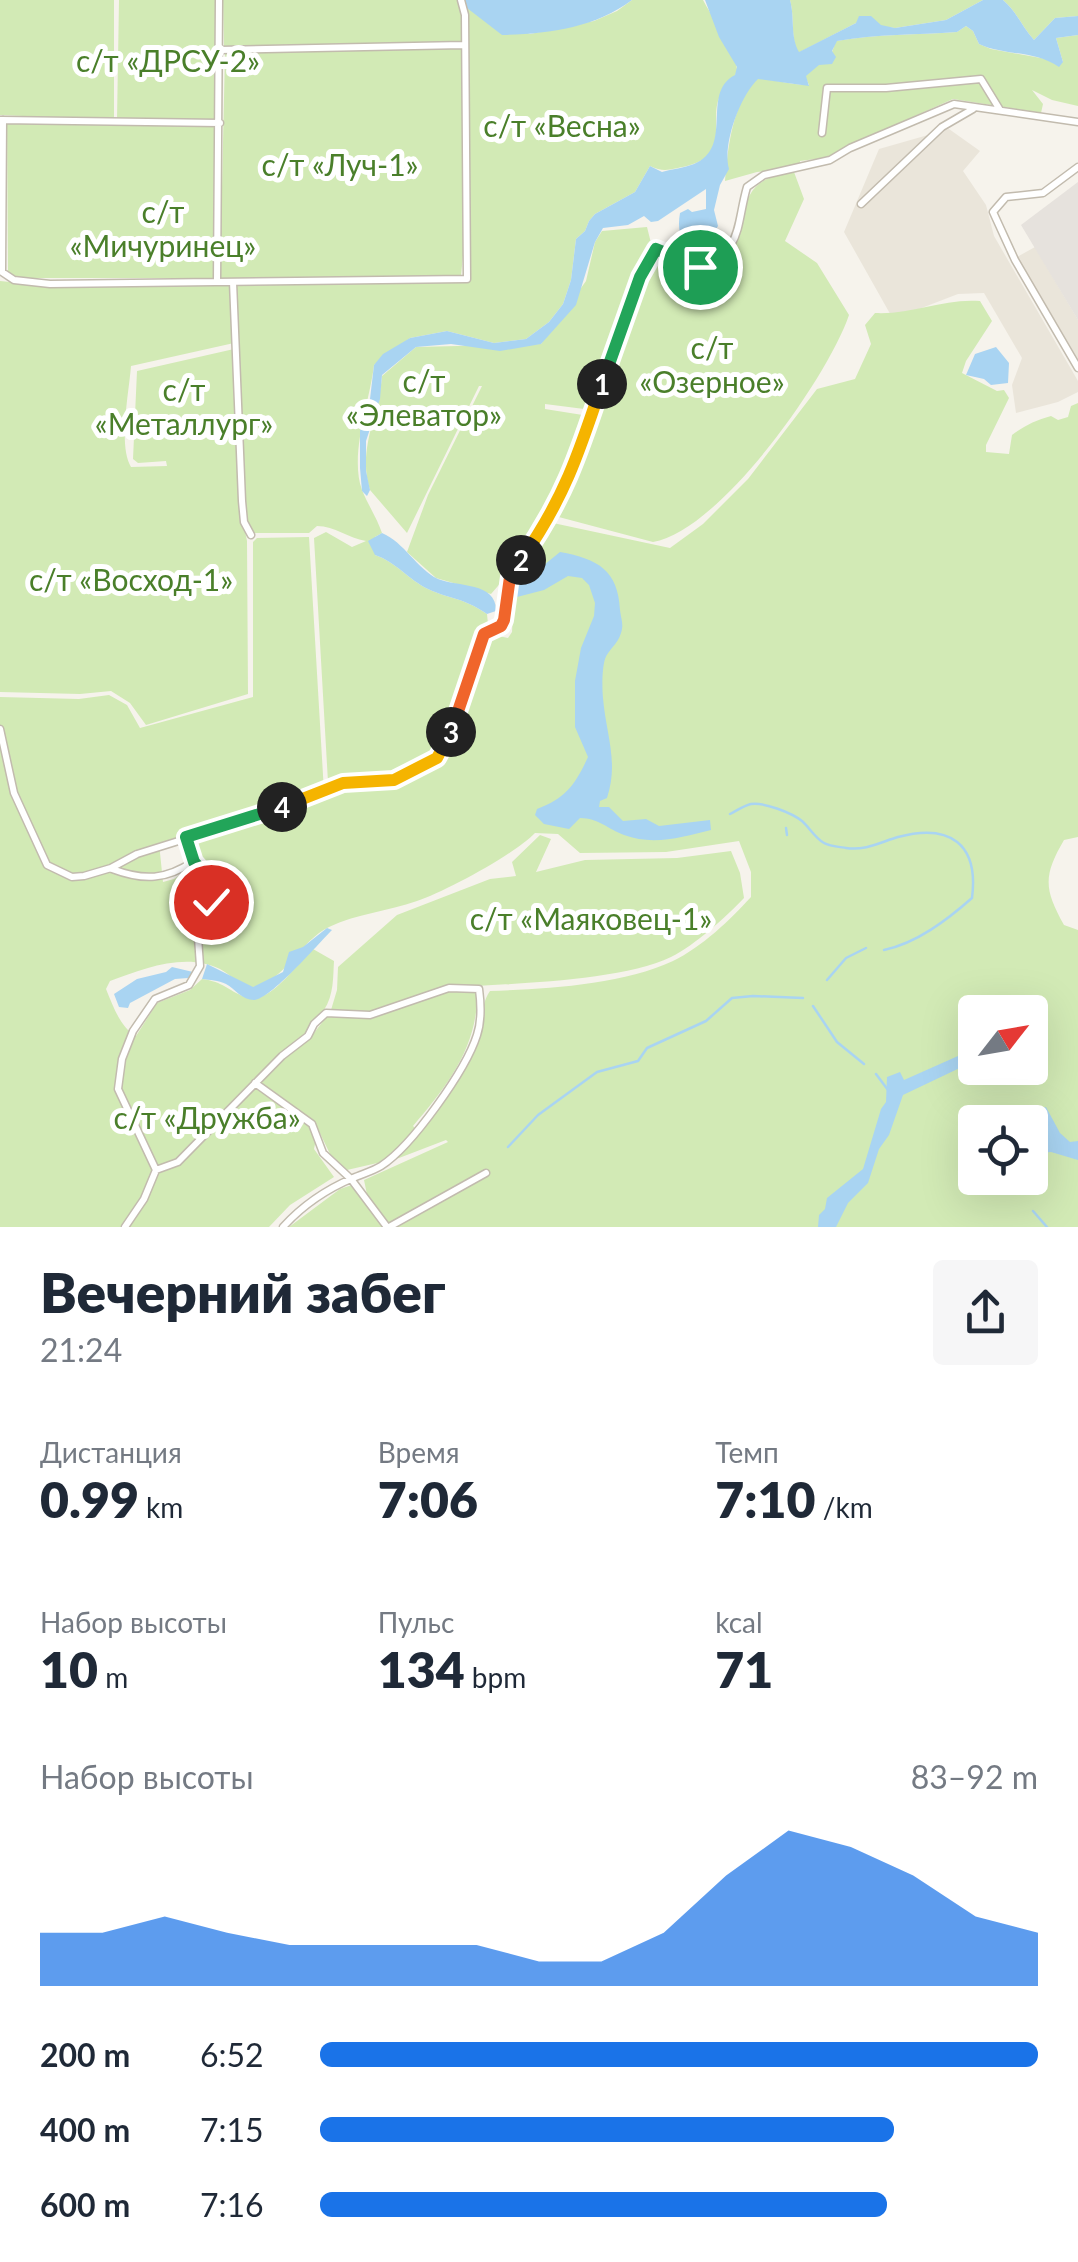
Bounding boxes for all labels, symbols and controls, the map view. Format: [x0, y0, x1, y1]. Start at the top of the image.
park label: с/т «ДРСУ-2» [76, 42, 260, 78]
park label: с/т «Весна» [483, 107, 641, 143]
park label: с/т «Луч-1» [262, 146, 418, 182]
park label: с/т «Мичуринец» [70, 193, 256, 263]
pin [658, 225, 743, 310]
icon: arrive [673, 240, 728, 295]
park label: с/т «Озерное» [639, 329, 785, 399]
pin: 1 [577, 359, 627, 409]
park label: с/т «Элеватор» [346, 362, 502, 432]
text: 1 [594, 367, 610, 401]
park label: с/т «Металлург» [95, 371, 273, 441]
pin: 2 [496, 535, 546, 585]
text: 2 [513, 543, 529, 577]
park label: с/т «Восход-1» [29, 561, 233, 597]
pin: 3 [426, 707, 476, 757]
text: 3 [443, 715, 459, 749]
pin: 4 [257, 782, 307, 832]
text: 4 [274, 790, 290, 824]
pin [169, 860, 254, 945]
icon: check [184, 875, 239, 930]
park label: с/т «Маяковец-1» [470, 900, 712, 936]
north arrow [958, 995, 1048, 1085]
map controls [958, 995, 1048, 1195]
park label: с/т «Дружба» [113, 1099, 301, 1135]
button: locate [958, 1105, 1048, 1195]
text: Вечерний забег [40, 1259, 445, 1325]
button: share [933, 1260, 1038, 1365]
text: 21:24 [40, 1330, 122, 1369]
text: Дистанция [40, 1435, 182, 1469]
text: Время [378, 1435, 459, 1469]
text: Темп [715, 1435, 779, 1469]
text: 0.99 [40, 1469, 139, 1529]
text: 7:06 [378, 1469, 478, 1529]
text: 7:10 [715, 1469, 816, 1529]
text: km [139, 1490, 183, 1524]
text: /km [816, 1490, 873, 1524]
text: Набор высоты [40, 1605, 227, 1639]
text: Пульс [378, 1605, 454, 1639]
text: kcal [715, 1605, 763, 1639]
text: 10 [40, 1639, 98, 1699]
text: 134 [378, 1639, 465, 1699]
text: 71 [715, 1639, 773, 1699]
text: m [98, 1660, 128, 1694]
text: bpm [465, 1660, 526, 1694]
text: Набор высоты [40, 1757, 254, 1796]
text: 83–92 m [911, 1757, 1038, 1796]
text: 200 m [40, 2035, 130, 2074]
text: 6:52 [200, 2035, 264, 2074]
text: 400 m [40, 2110, 130, 2149]
text: 7:15 [200, 2110, 264, 2149]
text: 600 m [40, 2185, 130, 2224]
text: 7:16 [200, 2185, 264, 2224]

